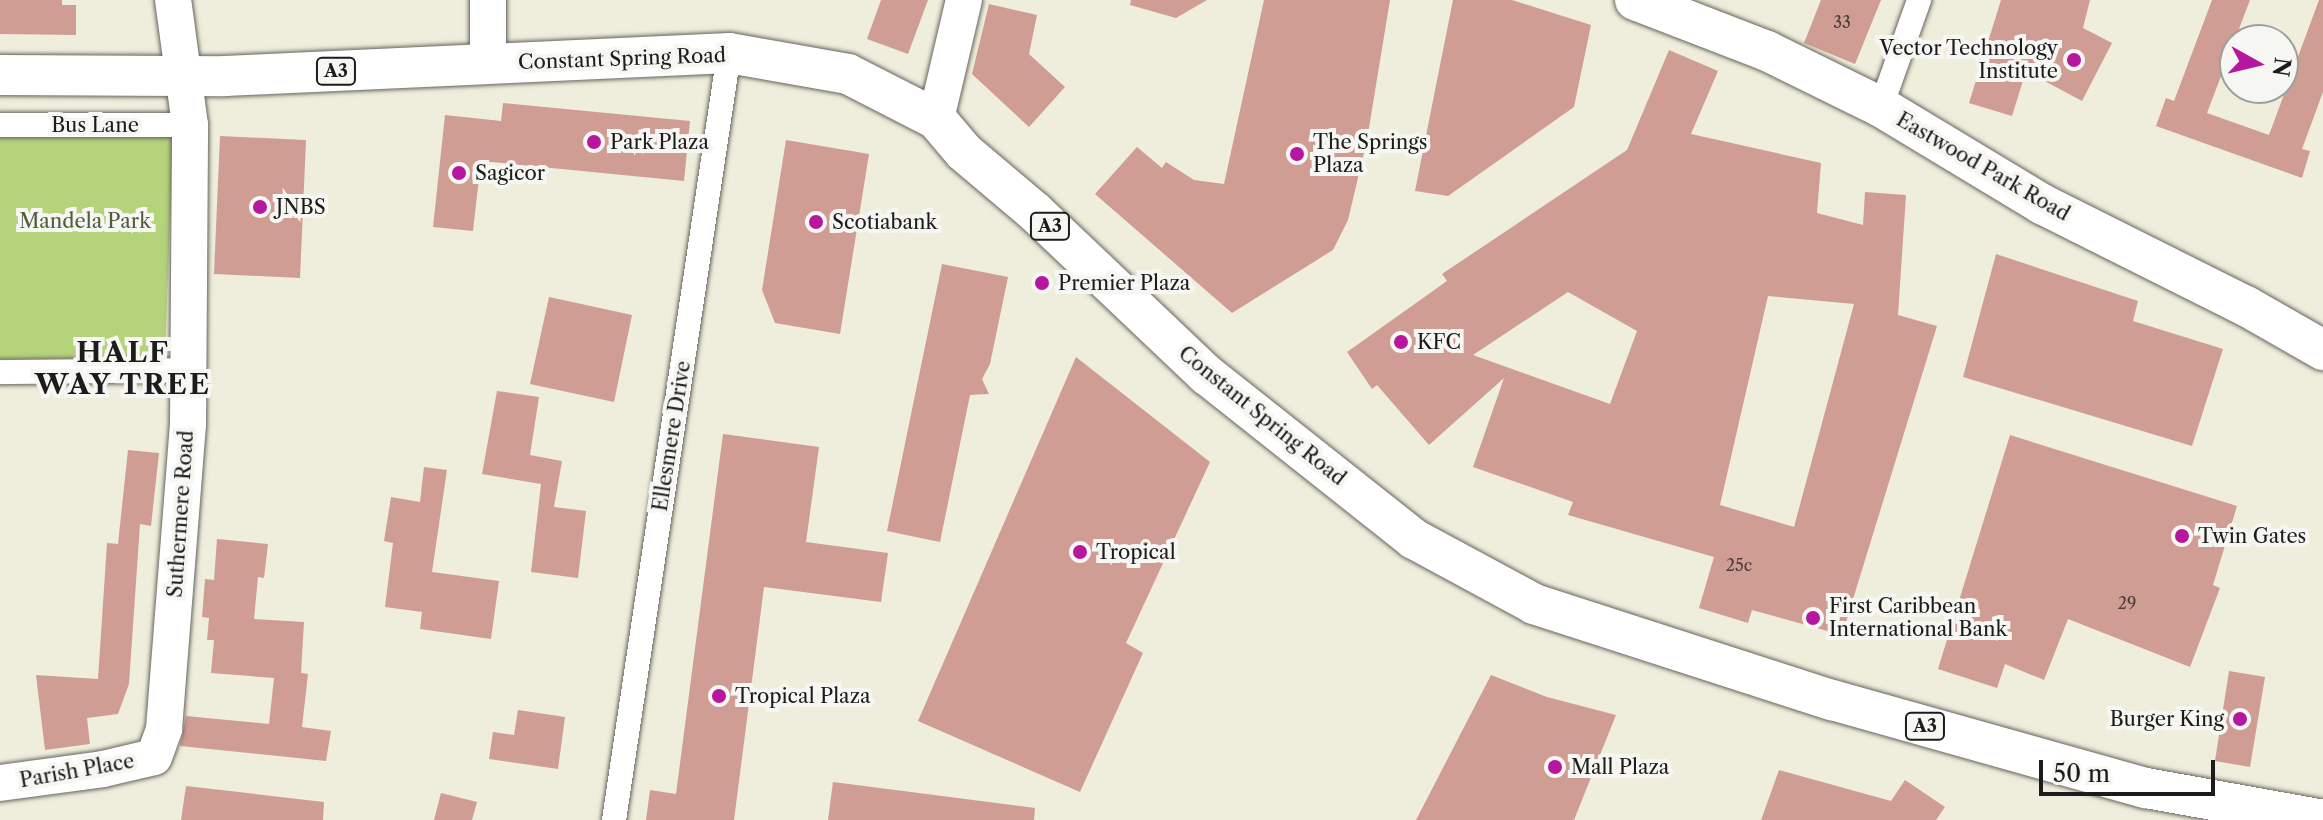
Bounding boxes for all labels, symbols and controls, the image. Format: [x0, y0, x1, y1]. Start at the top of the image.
house number: 33 [1833, 12, 1851, 32]
north arrow [2219, 24, 2299, 104]
place label: Vector Technology Institute [1879, 36, 2058, 83]
street label: Constant Spring Road [518, 43, 726, 75]
marker: Vector Technology Institute [2065, 51, 2083, 69]
text: N [2267, 56, 2296, 78]
road number: A3 [314, 57, 358, 85]
street label: Eastwood Park Road [1892, 108, 2074, 226]
street label: Bus Lane [51, 113, 139, 137]
place label: Park Plaza [610, 130, 709, 154]
place label: The Springs Plaza [1313, 130, 1428, 177]
marker: Park Plaza [585, 133, 603, 151]
marker: The Springs Plaza [1288, 145, 1306, 163]
place label: Sagicor [475, 161, 545, 185]
marker: Sagicor [450, 164, 468, 182]
place label: JNBS [276, 195, 326, 219]
marker: JNBS [251, 198, 269, 216]
park label: Mandela Park [19, 209, 151, 233]
place label: Scotiabank [832, 210, 937, 234]
road number: A3 [1028, 212, 1072, 240]
marker: Scotiabank [807, 213, 825, 231]
place label: Premier Plaza [1058, 271, 1191, 295]
marker: Premier Plaza [1033, 274, 1051, 292]
place label: KFC [1417, 330, 1461, 354]
marker: KFC [1392, 333, 1410, 351]
district label: HALF WAY TREE [34, 335, 212, 401]
street label: Constant Spring Road [1174, 341, 1350, 491]
street label: Ellesmere Drive [648, 359, 696, 513]
street label: Suthermere Road [163, 430, 199, 598]
place label: Twin Gates [2198, 524, 2306, 548]
marker: Twin Gates [2173, 527, 2191, 545]
place label: Tropical [1096, 540, 1176, 564]
marker: Tropical [1071, 543, 1089, 561]
house number: 25c [1726, 555, 1752, 575]
house number: 29 [2118, 593, 2136, 613]
place label: First Caribbean International Bank [1829, 594, 2007, 641]
marker: First Caribbean International Bank [1804, 609, 1822, 627]
place label: Tropical Plaza [735, 684, 870, 708]
marker: Tropical Plaza [710, 687, 728, 705]
place label: Burger King [2109, 707, 2224, 731]
marker: Burger King [2231, 710, 2249, 728]
road number: A3 [1903, 712, 1947, 740]
scale bar [2043, 744, 2219, 794]
street label: Parish Place [18, 749, 136, 793]
place label: Mall Plaza [1571, 755, 1669, 779]
marker: Mall Plaza [1546, 758, 1564, 776]
text: 50 m [2053, 759, 2110, 788]

